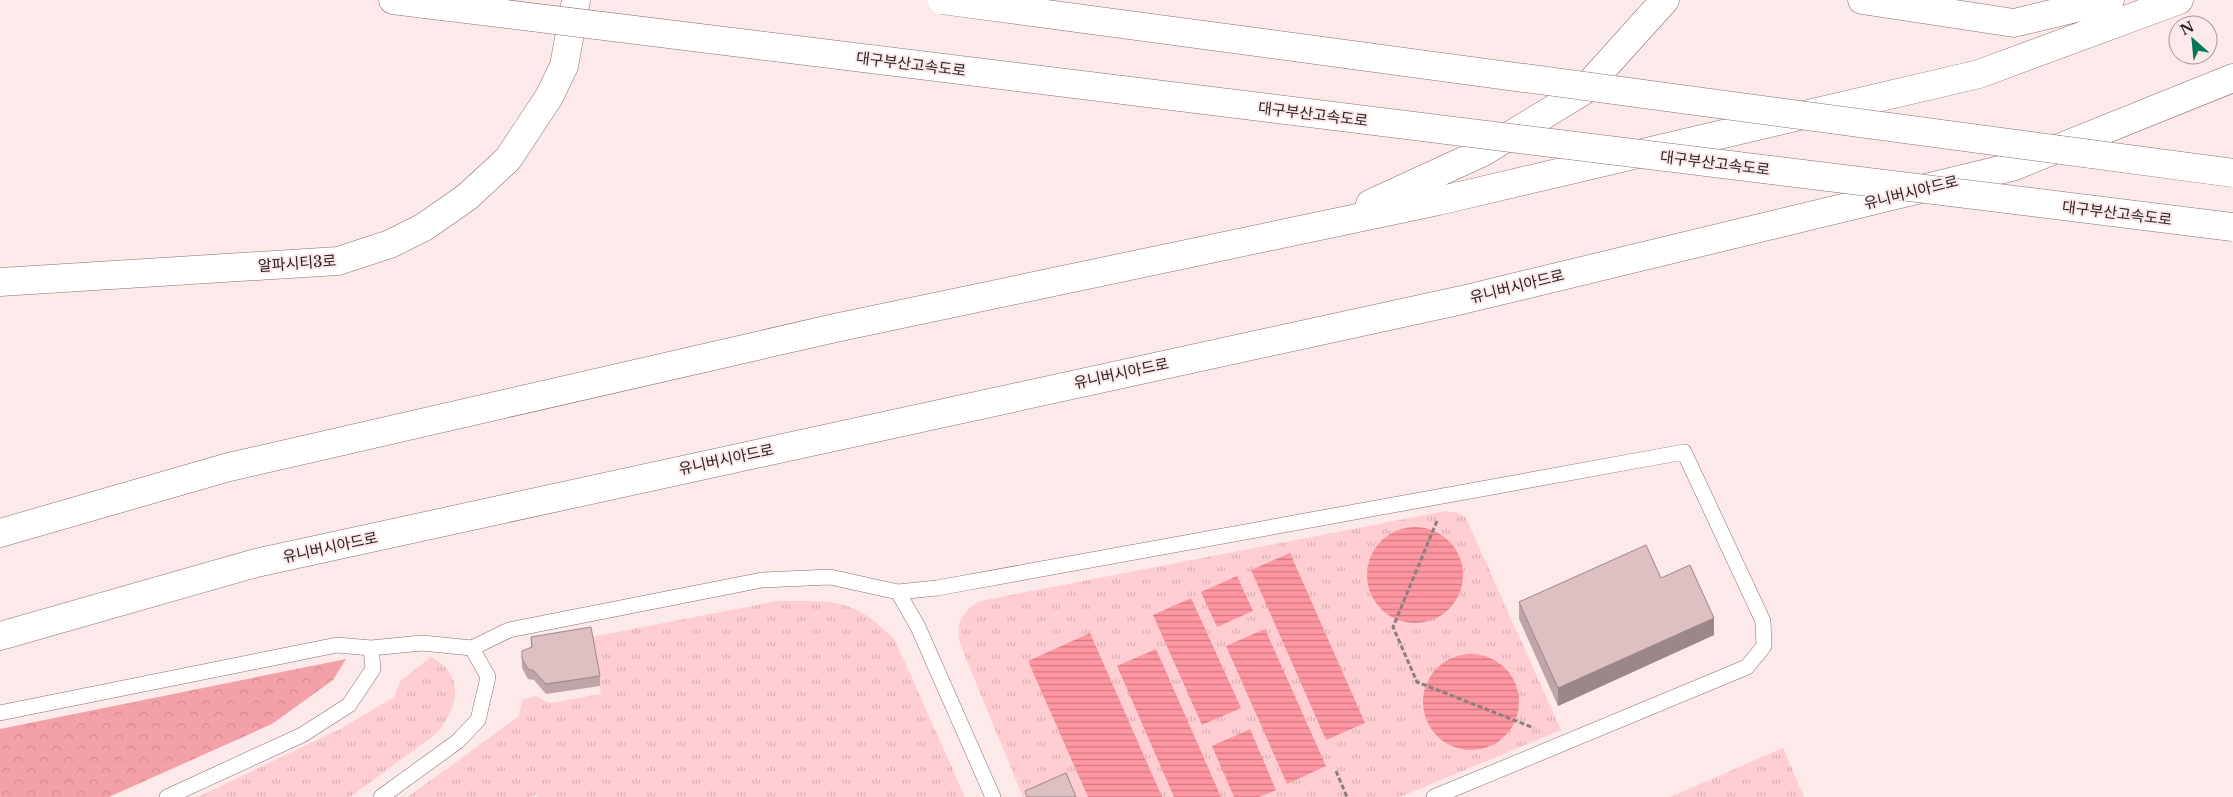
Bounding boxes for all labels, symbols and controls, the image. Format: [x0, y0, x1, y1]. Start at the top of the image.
north arrow [2168, 15, 2218, 65]
text: N [2177, 17, 2197, 39]
street label: 대구부산고속도로 [855, 48, 967, 80]
street label: 대구부산고속도로 [1257, 98, 1369, 130]
street label: 대구부산고속도로 [1659, 147, 1771, 179]
street label: 유니버시아드로 [1862, 171, 1960, 213]
street label: 대구부산고속도로 [2061, 197, 2173, 229]
street label: 알파시티3로 [257, 251, 337, 275]
street label: 유니버시아드로 [1468, 265, 1566, 307]
street label: 유니버시아드로 [1072, 354, 1170, 392]
street label: 유니버시아드로 [677, 440, 775, 478]
street label: 유니버시아드로 [281, 528, 379, 566]

